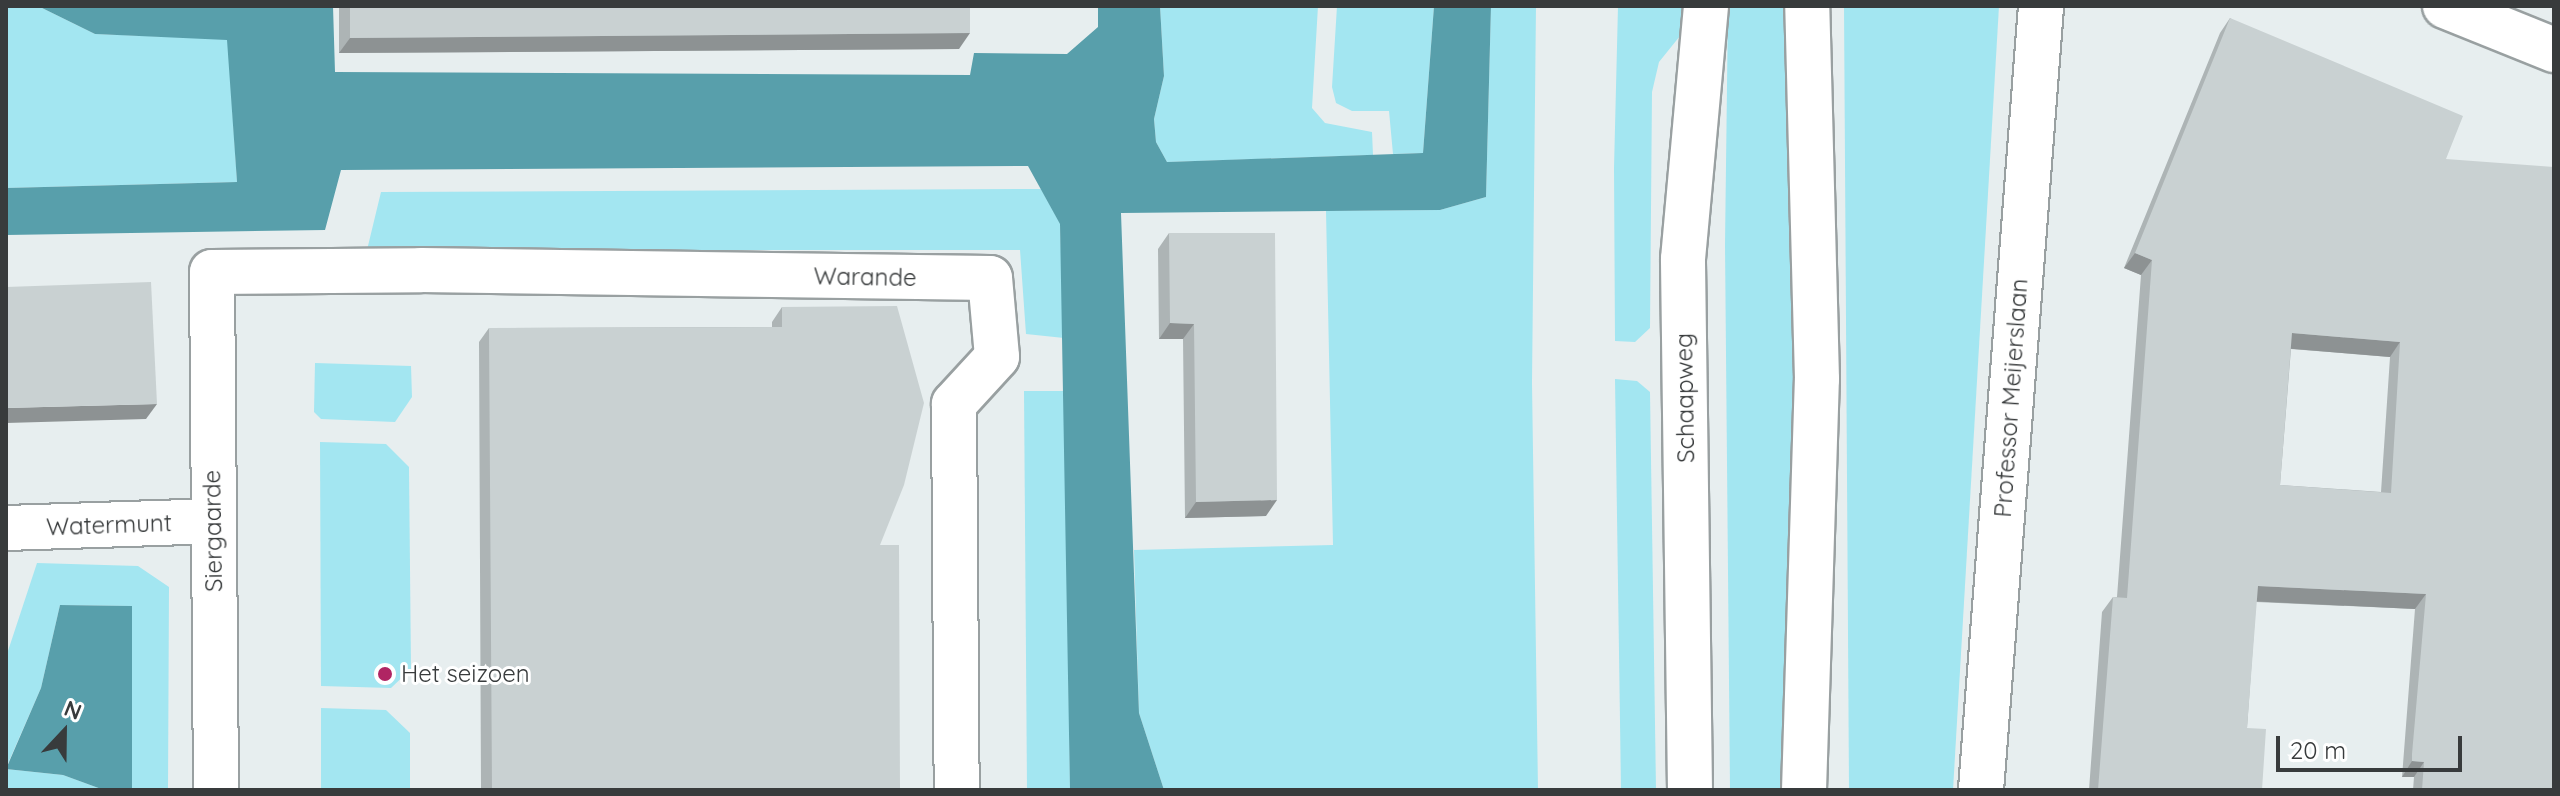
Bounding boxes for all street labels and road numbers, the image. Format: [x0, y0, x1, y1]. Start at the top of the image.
street label: Warande [813, 262, 917, 292]
street label: Professor Meijerslaan [1988, 278, 2034, 518]
street label: Schaapweg [1669, 333, 1701, 463]
street label: Siergaarde [198, 470, 228, 592]
street label: Watermunt [46, 508, 172, 542]

